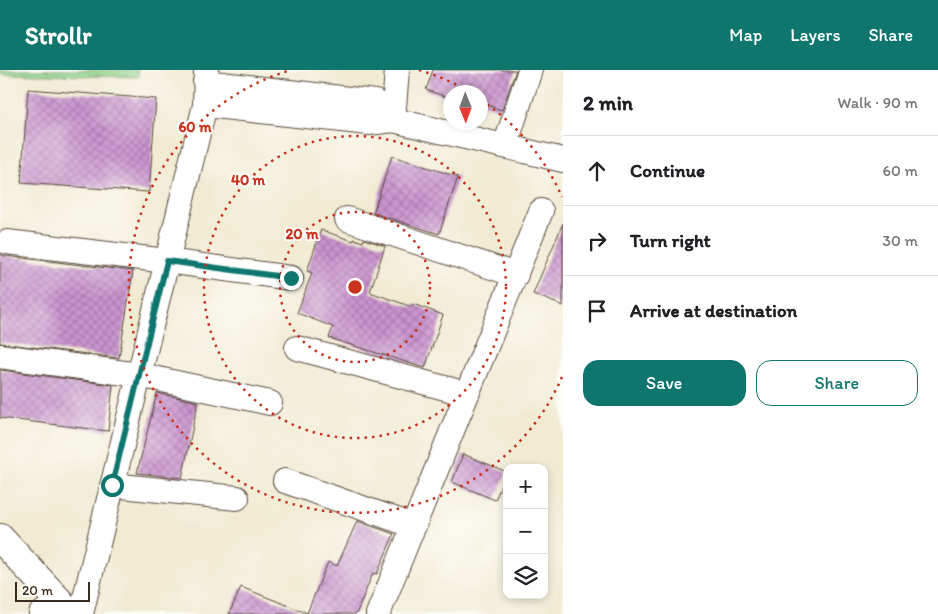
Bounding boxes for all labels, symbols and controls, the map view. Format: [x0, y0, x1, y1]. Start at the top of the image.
text: Strollr [25, 21, 91, 50]
text: Map [729, 24, 762, 46]
text: Layers [790, 24, 840, 46]
text: Share [868, 24, 913, 46]
north arrow [443, 85, 488, 130]
text: 2 min [583, 90, 633, 115]
text: Walk · 90 m [838, 93, 918, 112]
text: 60 m [178, 118, 212, 136]
icon: ahead [583, 157, 611, 185]
text: Continue [630, 159, 705, 182]
text: 60 m [883, 161, 918, 180]
text: 40 m [231, 171, 266, 189]
text: 20 m [285, 225, 319, 243]
icon: right [583, 227, 611, 255]
text: Turn right [630, 229, 711, 252]
text: 30 m [882, 231, 918, 250]
route end [280, 267, 303, 290]
centre of rings [346, 278, 364, 296]
icon: arrive [583, 297, 611, 325]
text: Arrive at destination [630, 299, 797, 322]
button: Save [583, 360, 746, 406]
button: Share [756, 360, 918, 406]
map controls [503, 464, 548, 599]
button: + [503, 464, 548, 509]
route start [101, 474, 124, 497]
button: − [503, 509, 548, 554]
button: layers [503, 554, 548, 599]
scale bar [15, 579, 90, 602]
text: 20 m [22, 582, 53, 599]

